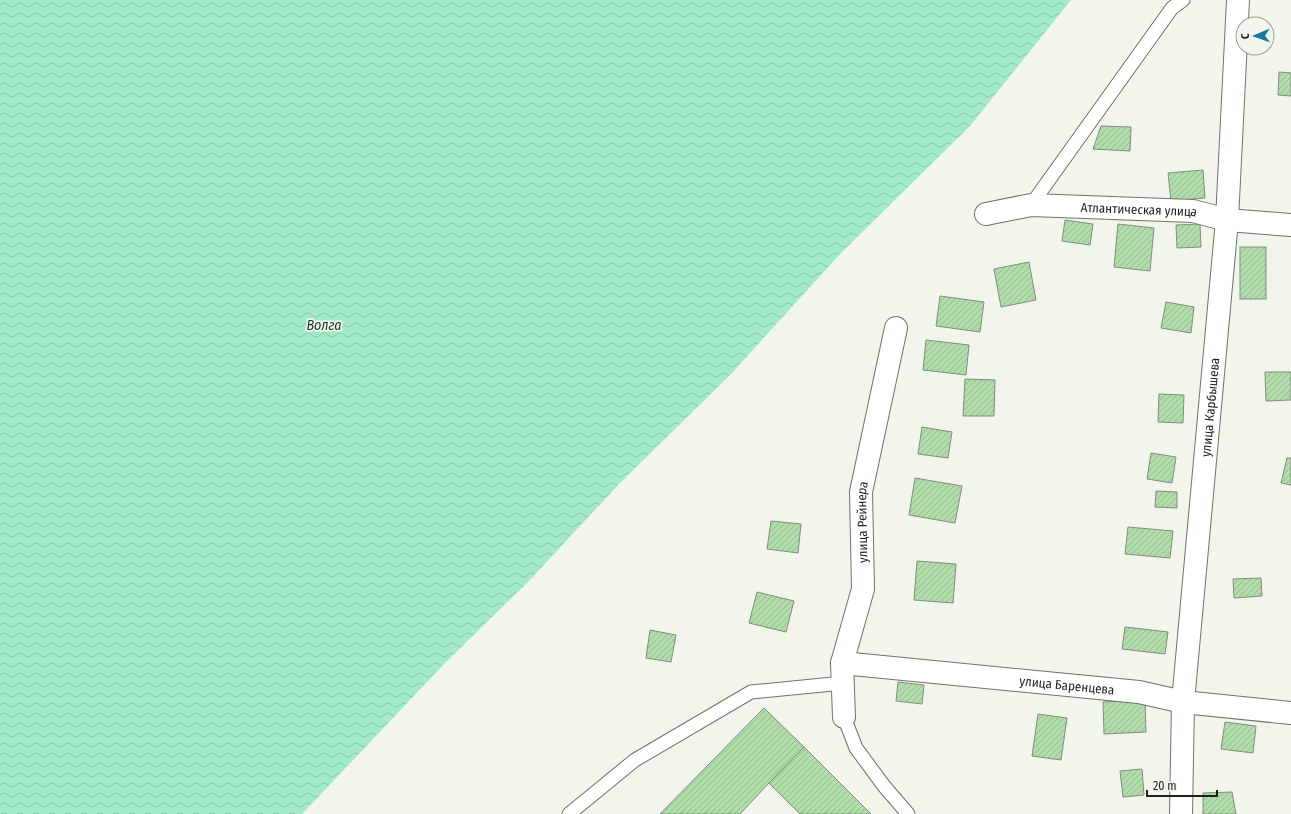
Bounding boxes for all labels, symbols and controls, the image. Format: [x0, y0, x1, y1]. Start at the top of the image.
north arrow [1235, 16, 1275, 56]
text: С [1239, 33, 1252, 39]
street label: Атлантическая улица [1081, 200, 1199, 220]
water label: Волга [306, 317, 342, 334]
street label: улица Карбышева [1198, 357, 1222, 458]
street label: улица Рейнера [854, 480, 871, 563]
street label: улица Баренцева [1019, 673, 1115, 698]
scale bar [1147, 772, 1217, 798]
text: 20 m [1153, 779, 1177, 793]

